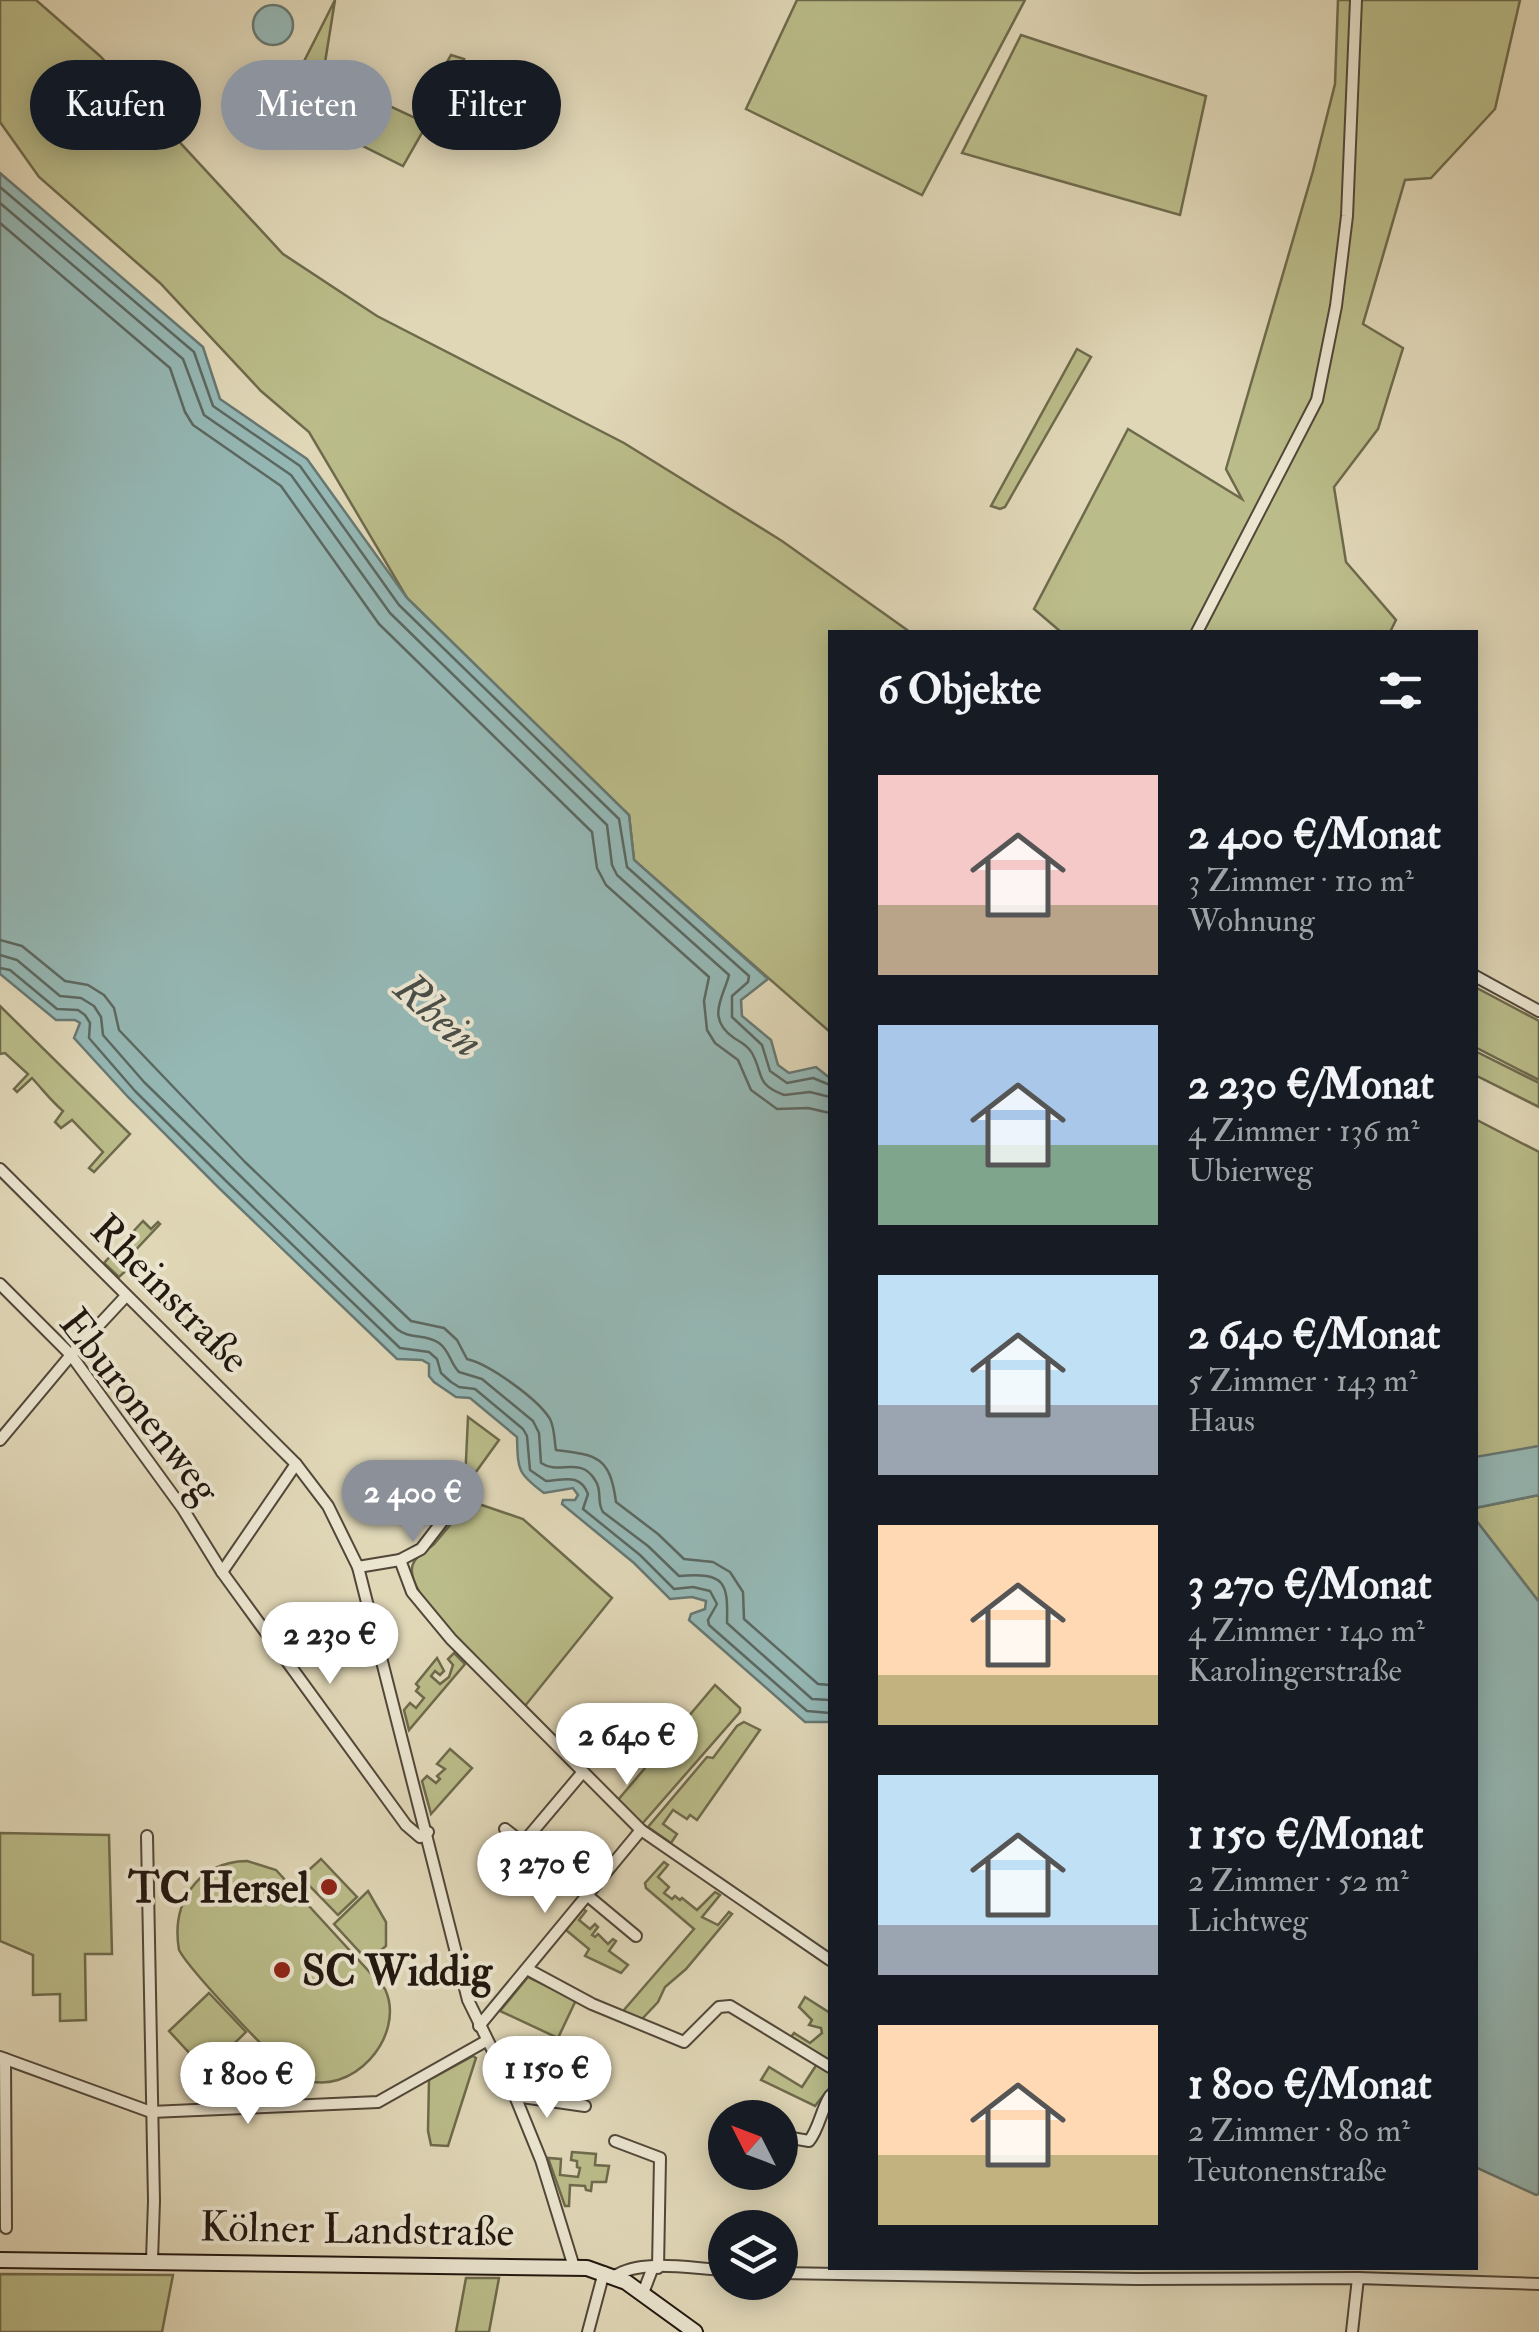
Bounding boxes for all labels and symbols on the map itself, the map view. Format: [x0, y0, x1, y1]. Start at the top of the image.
water label: Rhein [382, 960, 495, 1070]
street label: Rheinstraße [79, 1204, 260, 1385]
street label: Eburonenweg [47, 1299, 232, 1515]
pin: 2 400 € [321, 1460, 505, 1545]
pin: 2 230 € [238, 1602, 422, 1687]
pin: 2 640 € [535, 1703, 719, 1788]
pin: 3 270 € [453, 1831, 637, 1916]
place label: TC Hersel [127, 1863, 309, 1915]
marker: TC Hersel [318, 1876, 340, 1898]
place label: SC Widdig [302, 1946, 493, 1998]
marker: SC Widdig [271, 1959, 293, 1981]
pin: 1 150 € [455, 2036, 639, 2121]
pin: 1 800 € [156, 2042, 340, 2127]
north arrow [708, 2100, 798, 2190]
street label: Kölner Landstraße [199, 2201, 514, 2259]

